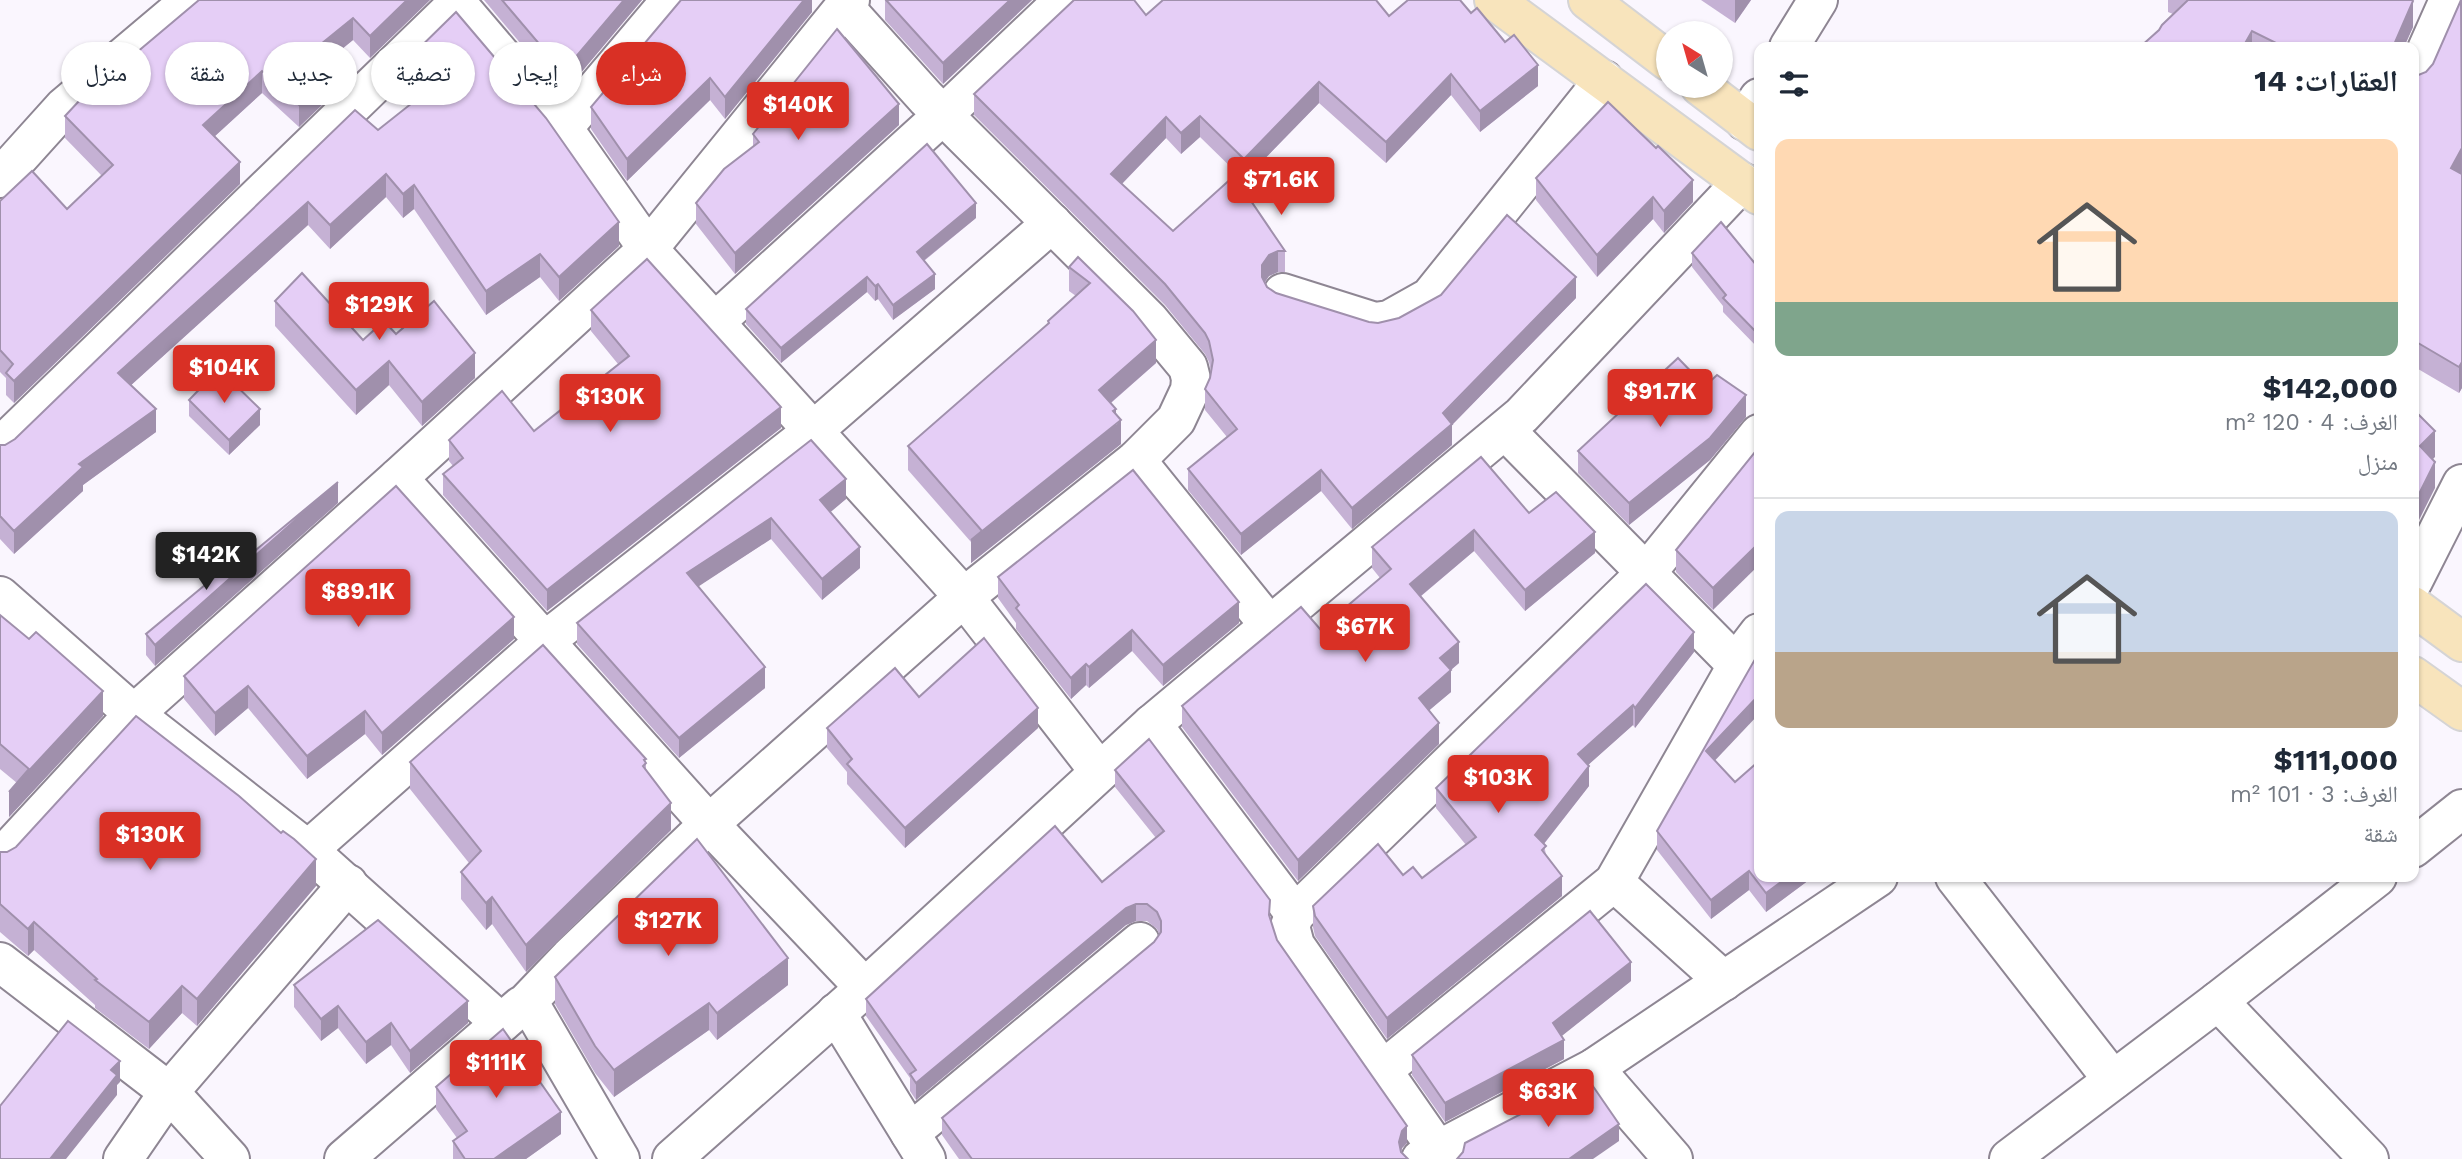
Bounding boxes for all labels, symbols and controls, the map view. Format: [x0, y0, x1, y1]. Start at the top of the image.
north arrow [1656, 21, 1732, 98]
map controls [1656, 21, 1733, 98]
chip: منزل [61, 42, 151, 105]
chip: شقة [165, 42, 249, 105]
chip: جديد [263, 42, 357, 105]
chip: تصفية [371, 42, 475, 105]
chip: إيجار [489, 42, 582, 105]
chip: شراء [596, 42, 686, 105]
text: العقارات: 14 [2254, 63, 2398, 98]
icon: filters [1775, 65, 1813, 103]
pin: $140K [749, 82, 847, 142]
text: $140K [763, 91, 833, 118]
pin: $71.6K [1224, 158, 1338, 217]
text: $71.6K [1243, 166, 1319, 193]
icon: home [2024, 184, 2150, 310]
pin: $129K [330, 282, 428, 342]
text: $129K [345, 291, 413, 318]
pin: $104K [175, 346, 273, 405]
text: $104K [189, 354, 259, 381]
pin: $91.7K [1603, 370, 1717, 429]
text: $142,000 [2263, 370, 2398, 405]
pin: $130K [561, 374, 659, 434]
text: $91.7K [1624, 378, 1696, 405]
text: $130K [575, 383, 645, 410]
text: الغرف: 4 · 120 m² [2225, 409, 2398, 436]
text: منزل [2358, 449, 2398, 476]
pin: $142K [157, 532, 255, 592]
text: $142K [172, 541, 240, 568]
icon: home [2024, 556, 2150, 682]
pin: $89.1K [301, 570, 415, 629]
text: $89.1K [321, 578, 395, 605]
pin: $67K [1324, 604, 1406, 664]
text: $67K [1336, 613, 1394, 640]
text: $111,000 [2274, 742, 2398, 777]
pin: $103K [1449, 756, 1547, 815]
text: $103K [1464, 764, 1532, 791]
text: الغرف: 3 · 101 m² [2230, 781, 2398, 808]
pin: $130K [101, 812, 199, 872]
text: $130K [115, 821, 185, 848]
text: شقة [2364, 821, 2398, 848]
pin: $127K [619, 898, 717, 958]
text: $127K [634, 907, 702, 934]
pin: $111K [447, 1040, 545, 1100]
text: $111K [466, 1049, 526, 1076]
pin: $63K [1507, 1070, 1589, 1129]
text: $63K [1519, 1078, 1577, 1105]

